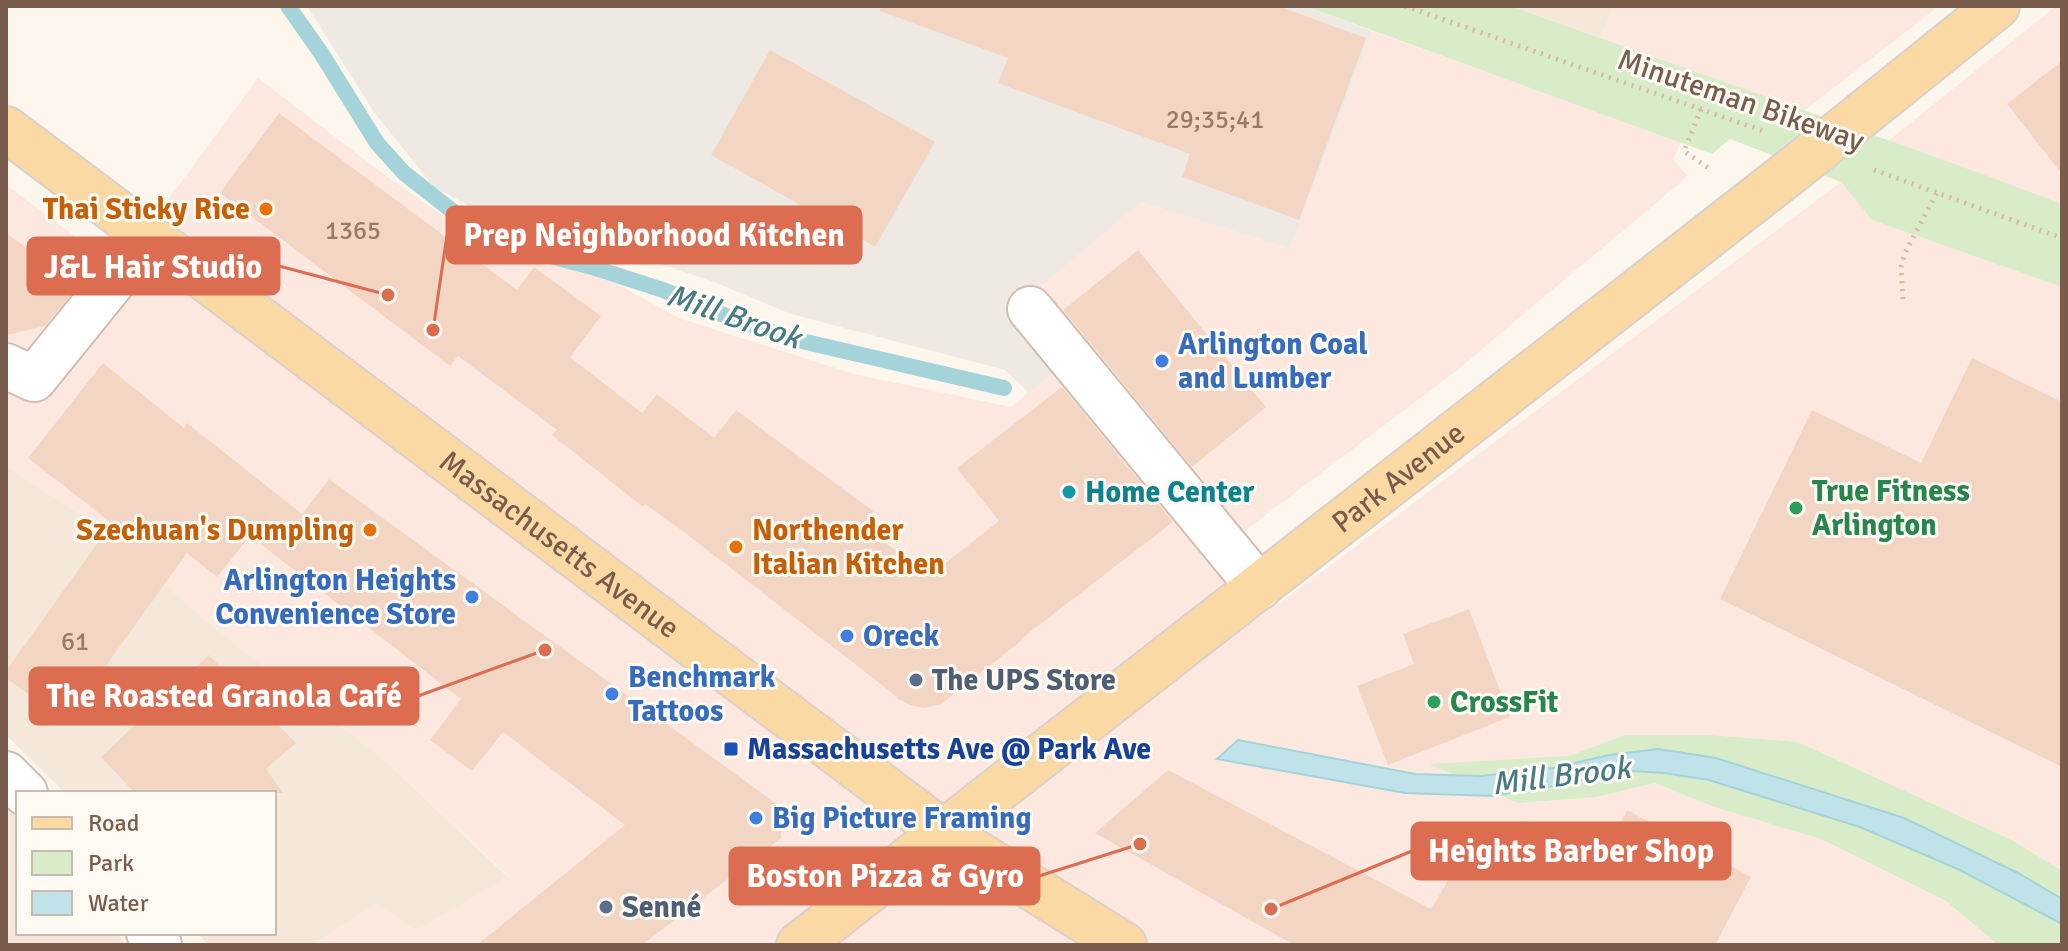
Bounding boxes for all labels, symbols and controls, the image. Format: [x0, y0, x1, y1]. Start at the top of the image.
street label: Minuteman Bikeway [1613, 41, 1869, 160]
house number: 29;35;41 [1166, 104, 1264, 136]
place label: Thai Sticky Rice [43, 191, 250, 228]
marker: Thai Sticky Rice [257, 200, 275, 218]
callout: Prep Neighborhood Kitchen [447, 207, 861, 263]
house number: 1365 [325, 215, 381, 247]
text: Prep Neighborhood Kitchen [463, 216, 845, 255]
callout: J&L Hair Studio [28, 238, 279, 294]
text: J&L Hair Studio [44, 248, 262, 287]
water label: Mill Brook [662, 275, 809, 359]
place label: Arlington Coal and Lumber [1178, 326, 1368, 397]
marker: Arlington Coal and Lumber [1153, 352, 1171, 370]
street label: Park Avenue [1325, 415, 1472, 541]
street label: Massachusetts Avenue [432, 443, 686, 647]
place label: True Fitness Arlington [1812, 473, 1970, 544]
place label: Home Center [1085, 474, 1254, 511]
marker: Home Center [1060, 483, 1078, 501]
marker: True Fitness Arlington [1787, 499, 1805, 517]
place label: Szechuan's Dumpling [76, 512, 354, 549]
place label: Northender Italian Kitchen [752, 512, 945, 583]
marker: Szechuan's Dumpling [361, 521, 379, 539]
marker: Northender Italian Kitchen [727, 538, 745, 556]
place label: Arlington Heights Convenience Store [215, 562, 456, 633]
marker: Arlington Heights Convenience Store [463, 588, 481, 606]
place label: Oreck [863, 618, 940, 655]
house number: 61 [61, 626, 89, 658]
marker: Oreck [838, 627, 856, 645]
place label: Benchmark Tattoos [628, 659, 776, 730]
place label: The UPS Store [932, 662, 1116, 699]
callout: The Roasted Granola Café [30, 668, 418, 724]
marker: The UPS Store [907, 671, 925, 689]
text: The Roasted Granola Café [46, 677, 402, 716]
place label: CrossFit [1450, 684, 1558, 721]
marker: Benchmark Tattoos [603, 685, 621, 703]
marker: CrossFit [1425, 693, 1443, 711]
place label: Massachusetts Ave @ Park Ave [747, 731, 1151, 768]
marker: Massachusetts Ave @ Park Ave [722, 740, 740, 758]
water label: Mill Brook [1490, 747, 1636, 803]
legend [16, 791, 276, 935]
place label: Big Picture Framing [772, 800, 1032, 837]
text: Road [88, 808, 139, 838]
marker: Big Picture Framing [747, 809, 765, 827]
callout: Heights Barber Shop [1412, 823, 1730, 879]
text: Heights Barber Shop [1428, 832, 1714, 871]
text: Park [88, 848, 134, 878]
callout: Boston Pizza & Gyro [730, 848, 1039, 904]
text: Boston Pizza & Gyro [746, 857, 1024, 896]
text: Water [88, 888, 149, 918]
place label: Senné [622, 889, 701, 926]
marker: Senné [597, 898, 615, 916]

